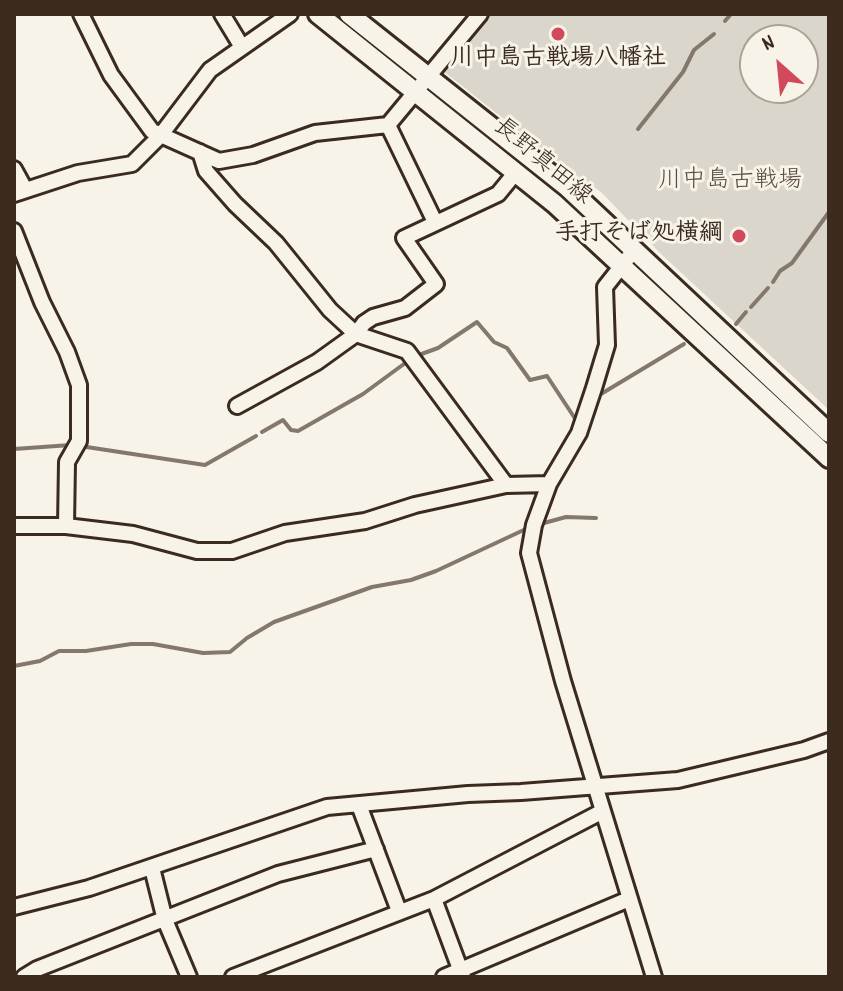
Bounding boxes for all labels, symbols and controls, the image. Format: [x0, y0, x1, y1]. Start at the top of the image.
north arrow [739, 24, 819, 104]
marker: 川中島古戦場八幡社 [549, 25, 567, 43]
text: N [757, 28, 781, 60]
place label: 川中島古戦場八幡社 [450, 47, 666, 75]
street label: 長野真田線 [486, 113, 596, 213]
park label: 川中島古戦場 [658, 169, 802, 197]
place label: 手打そば処横綱 [555, 222, 723, 250]
marker: 手打そば処横綱 [730, 227, 748, 245]

